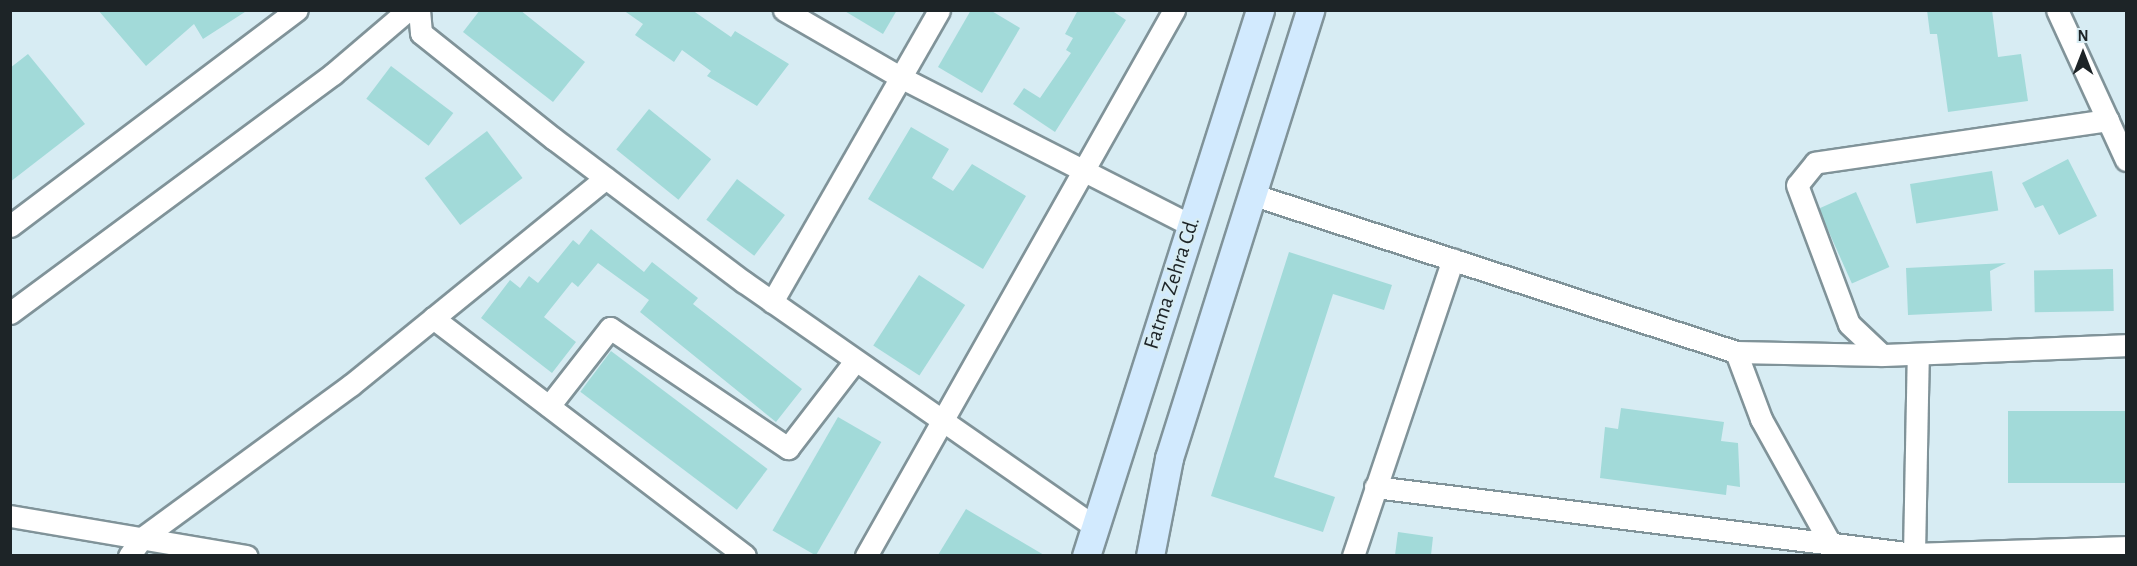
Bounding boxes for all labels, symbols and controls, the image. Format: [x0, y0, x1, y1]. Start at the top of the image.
north arrow [2053, 24, 2113, 84]
text: N [2077, 28, 2089, 44]
street label: Fatma Zehra Cd. [1138, 213, 1206, 353]

